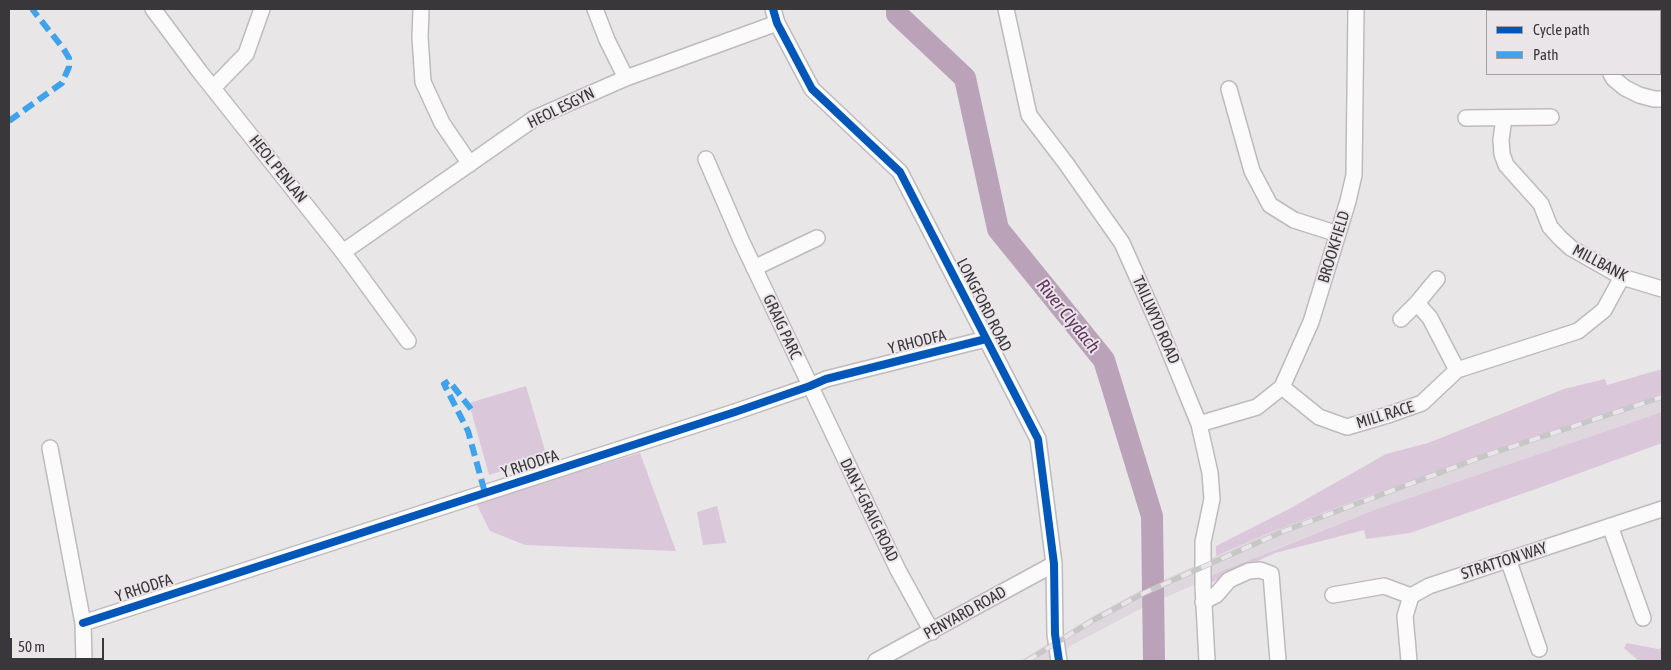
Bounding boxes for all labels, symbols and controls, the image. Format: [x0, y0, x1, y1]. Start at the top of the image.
legend [1486, 10, 1661, 75]
text: Cycle path [1533, 21, 1590, 38]
text: Path [1533, 46, 1559, 63]
street label: HEOL ESGYN [524, 83, 598, 133]
street label: HEOL PENLAN [245, 131, 311, 207]
street label: BROOKFIELD [1314, 209, 1354, 285]
street label: MILLBANK [1569, 240, 1631, 286]
street label: LONGFORD ROAD [952, 255, 1016, 355]
street label: TAILLWYD ROAD [1128, 273, 1184, 367]
water label: River Clydach [1032, 275, 1104, 357]
street label: GRAIG PARC [759, 292, 805, 362]
street label: Y RHODFA [886, 326, 948, 358]
street label: MILL RACE [1354, 397, 1416, 433]
street label: Y RHODFA [499, 446, 561, 482]
street label: DAN-Y-GRAIG ROAD [836, 455, 902, 565]
street label: STRATTON WAY [1459, 538, 1549, 584]
street label: Y RHODFA [113, 570, 175, 606]
street label: PENYARD ROAD [920, 582, 1010, 644]
scale bar [12, 628, 106, 660]
text: 50 m [18, 638, 45, 655]

